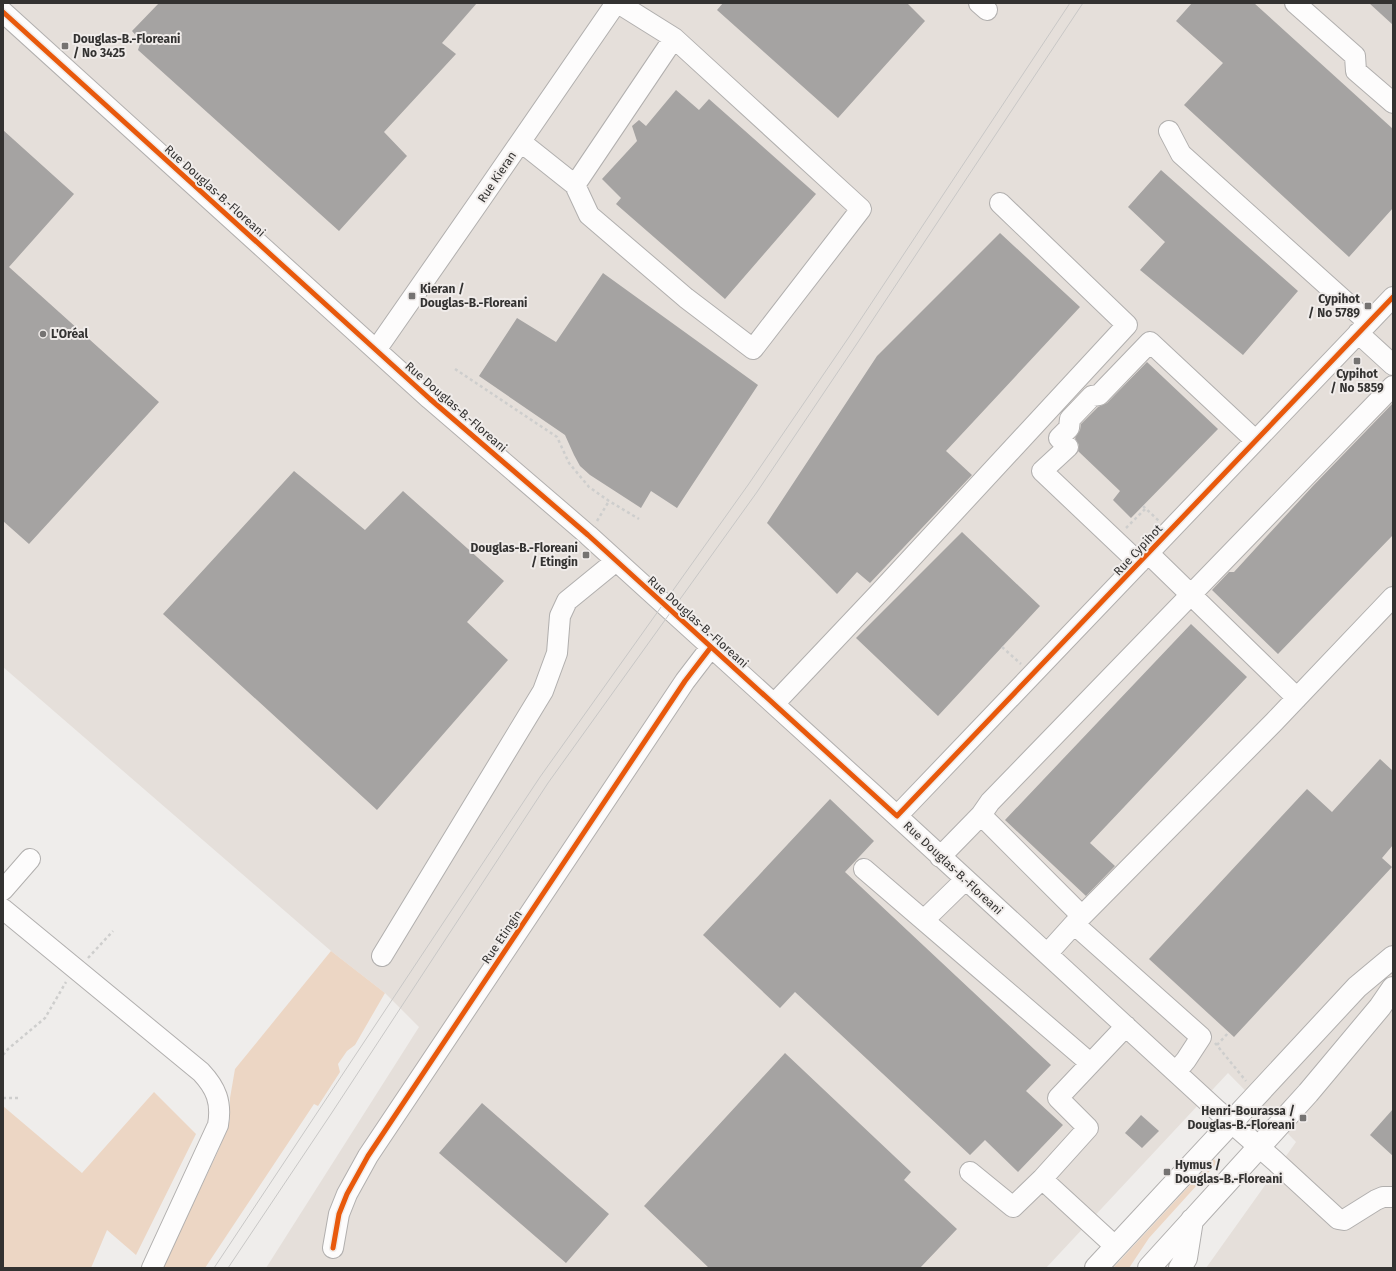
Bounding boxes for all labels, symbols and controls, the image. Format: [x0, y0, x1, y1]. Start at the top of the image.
place label: Douglas-B.-Floreani / No 3425 [73, 32, 180, 60]
marker: Douglas-B.-Floreani / No 3425 [60, 41, 70, 51]
street label: Rue Douglas-B.-Floreani [162, 142, 268, 240]
street label: Rue Kieran [475, 149, 519, 205]
place label: Kieran / Douglas-B.-Floreani [420, 282, 527, 310]
marker: Kieran / Douglas-B.-Floreani [407, 291, 417, 301]
place label: Cypihot / No 5789 [1308, 292, 1360, 320]
marker: Cypihot / No 5789 [1363, 301, 1373, 311]
place label: L'Oréal [51, 327, 89, 341]
marker: L'Oréal [38, 329, 48, 339]
marker: Cypihot / No 5859 [1352, 356, 1362, 366]
street label: Rue Douglas-B.-Floreani [402, 359, 510, 455]
place label: Cypihot / No 5859 [1330, 367, 1384, 395]
street label: Rue Cypihot [1111, 521, 1166, 578]
place label: Douglas-B.-Floreani / Etingin [471, 541, 578, 569]
marker: Douglas-B.-Floreani / Etingin [581, 550, 591, 560]
street label: Rue Douglas-B.-Floreani [645, 573, 751, 671]
street label: Rue Douglas-B.-Floreani [901, 818, 1005, 918]
street label: Rue Etingin [479, 908, 525, 966]
place label: Henri-Bourassa / Douglas-B.-Floreani [1188, 1104, 1295, 1132]
marker: Henri-Bourassa / Douglas-B.-Floreani [1298, 1113, 1308, 1123]
place label: Hymus / Douglas-B.-Floreani [1175, 1158, 1282, 1186]
marker: Hymus / Douglas-B.-Floreani [1162, 1167, 1172, 1177]

